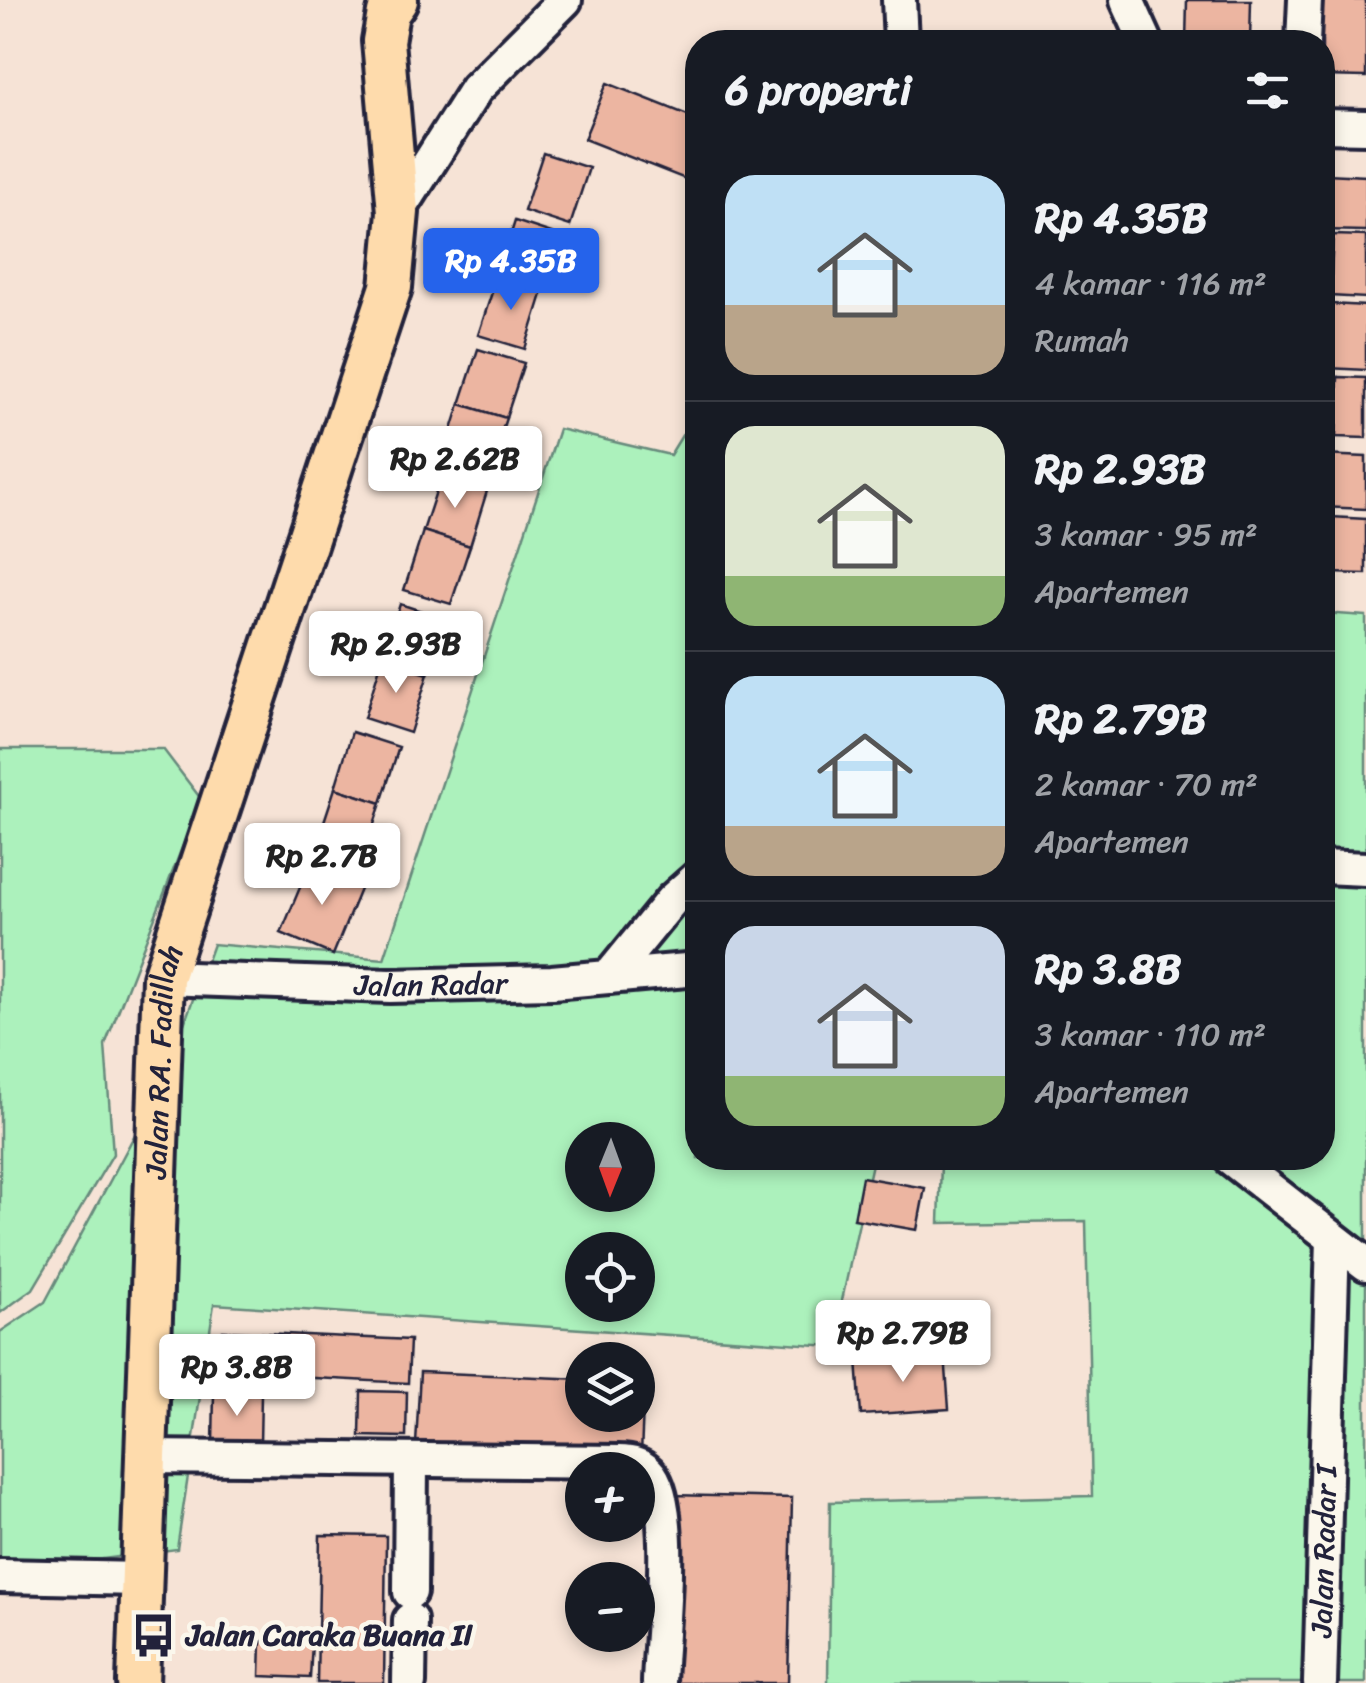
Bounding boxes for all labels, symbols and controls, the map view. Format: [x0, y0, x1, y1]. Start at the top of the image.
text: 6 properti [725, 53, 911, 127]
icon: filters [1240, 63, 1295, 118]
text: Rp 4.35B [1035, 181, 1208, 255]
icon: home [805, 215, 925, 335]
pin: Rp 4.35B [408, 228, 614, 313]
text: Rp 4.35B [445, 232, 577, 289]
text: 4 kamar · 116 m² [1035, 255, 1266, 312]
text: Rumah [1035, 312, 1129, 369]
pin: Rp 2.62B [352, 426, 558, 511]
text: Rp 2.62B [390, 430, 520, 487]
text: Rp 2.93B [1035, 432, 1206, 506]
icon: home [805, 466, 925, 586]
text: 3 kamar · 95 m² [1035, 506, 1258, 563]
text: Apartemen [1035, 563, 1189, 620]
pin: Rp 2.93B [293, 611, 499, 696]
text: Rp 2.93B [331, 615, 461, 672]
text: Rp 2.79B [1035, 682, 1207, 756]
icon: home [805, 716, 925, 836]
text: 2 kamar · 70 m² [1035, 756, 1258, 813]
text: Apartemen [1035, 813, 1189, 870]
pin: Rp 2.7B [230, 823, 414, 908]
text: Rp 2.7B [266, 827, 378, 884]
text: Rp 3.8B [1035, 932, 1182, 1006]
street label: Jalan RA. Fadillah [129, 937, 199, 1181]
street label: Jalan Radar [352, 956, 510, 1013]
icon: home [805, 966, 925, 1086]
text: 3 kamar · 110 m² [1035, 1006, 1266, 1063]
text: Apartemen [1035, 1063, 1189, 1120]
north arrow [565, 1122, 655, 1212]
map controls [565, 1122, 655, 1652]
button: locate [565, 1232, 655, 1322]
pin: Rp 2.79B [800, 1300, 1006, 1385]
text: Rp 2.79B [838, 1304, 968, 1361]
pin: Rp 3.8B [145, 1334, 329, 1419]
text: Rp 3.8B [181, 1338, 293, 1395]
button: layers [565, 1342, 655, 1432]
button: + [565, 1452, 655, 1542]
street label: Jalan Radar I [1294, 1462, 1353, 1639]
button: − [565, 1562, 655, 1652]
place label: Jalan Caraka Buana II [184, 1608, 474, 1662]
bus stop icon: Jalan Caraka Buana II [129, 1611, 177, 1659]

